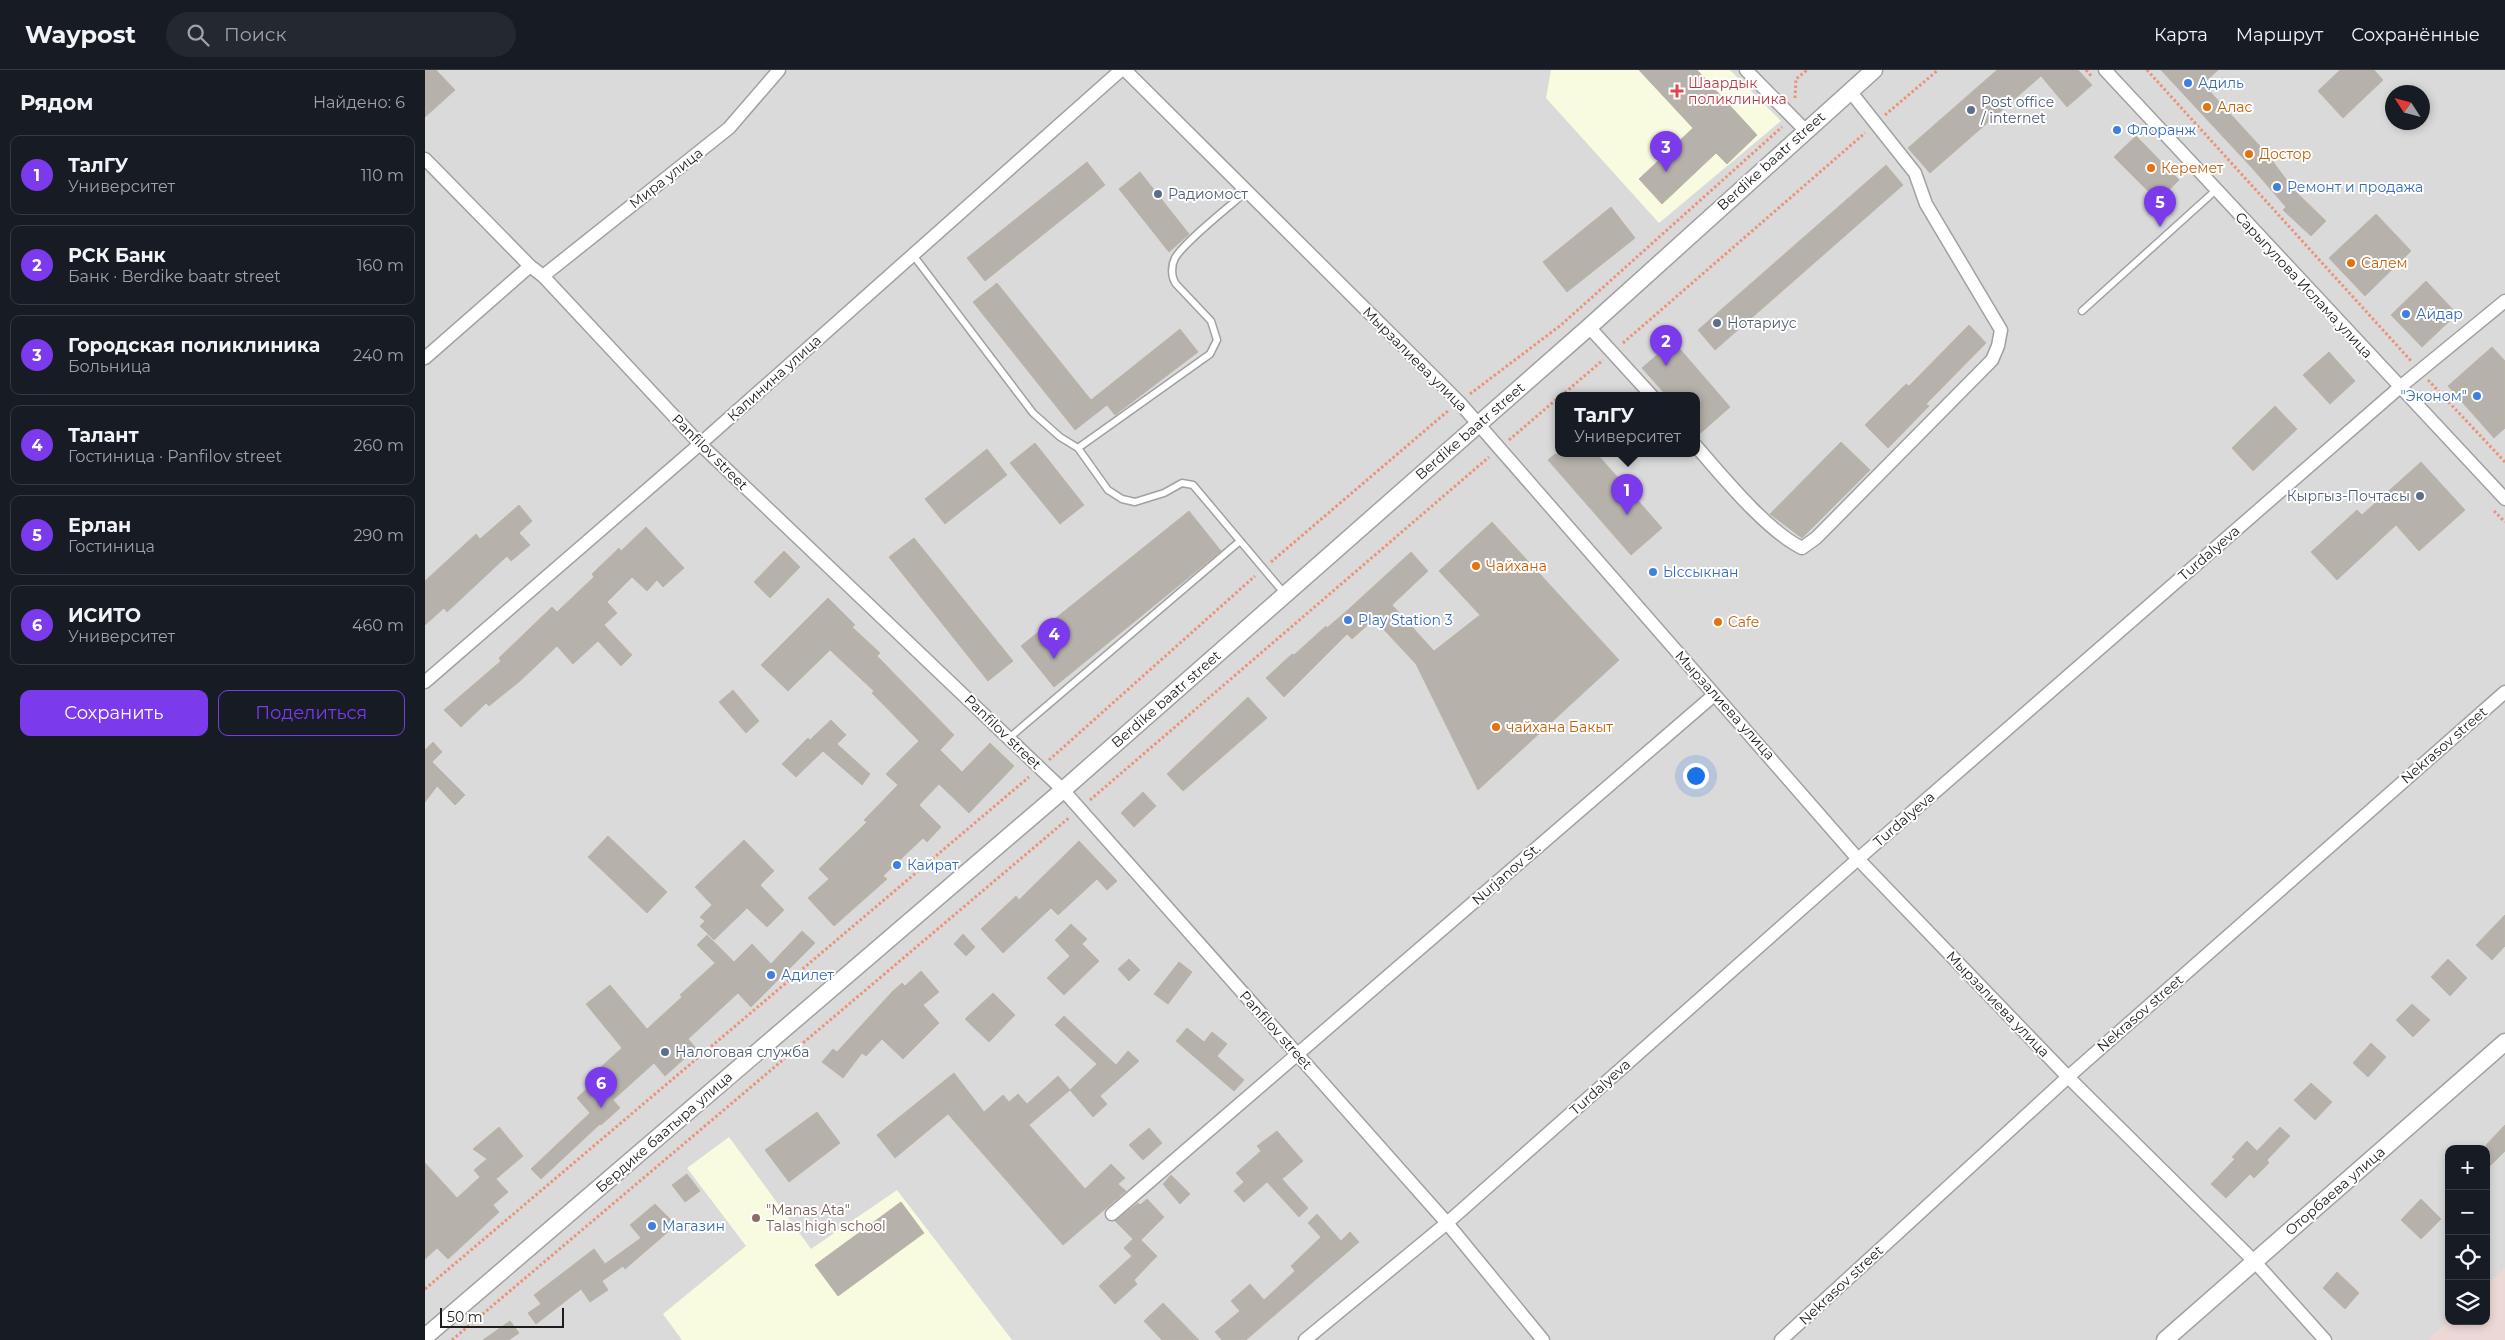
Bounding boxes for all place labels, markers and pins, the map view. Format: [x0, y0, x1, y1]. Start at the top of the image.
place label: Шаардык поликлиника [1688, 74, 1787, 108]
place label: Адиль [2198, 74, 2244, 92]
marker: Адиль [2182, 77, 2194, 89]
marker: Шаардык поликлиника [1670, 84, 1684, 98]
place label: Post office / internet [1980, 93, 2054, 127]
place label: Алас [2217, 98, 2252, 116]
marker: Алас [2201, 101, 2213, 113]
marker: Post office / internet [1965, 104, 1977, 116]
place label: Флоранж [2127, 121, 2197, 139]
marker: Флоранж [2111, 124, 2123, 136]
pin: 3 [1650, 131, 1682, 172]
place label: Достор [2259, 145, 2311, 163]
marker: Достор [2243, 148, 2255, 160]
place label: Керемет [2161, 159, 2224, 177]
marker: Керемет [2145, 162, 2157, 174]
place label: Ремонт и продажа [2287, 178, 2423, 196]
marker: Ремонт и продажа [2271, 181, 2283, 193]
place label: Радиомост [1168, 185, 1248, 203]
pin: 5 [2144, 186, 2176, 227]
marker: Радиомост [1152, 188, 1164, 200]
place label: Салем [2361, 254, 2408, 272]
marker: Салем [2345, 257, 2357, 269]
place label: Айдар [2416, 305, 2463, 323]
marker: Айдар [2400, 308, 2412, 320]
place label: Нотариус [1727, 314, 1797, 332]
marker: Нотариус [1711, 317, 1723, 329]
pin: 2 [1650, 325, 1682, 366]
place label: "Эконом" [2400, 387, 2467, 405]
marker: "Эконом" [2471, 390, 2483, 402]
pin: 1 [1611, 474, 1643, 515]
place label: Кыргыз-Почтасы [2287, 487, 2410, 505]
marker: Кыргыз-Почтасы [2414, 490, 2426, 502]
place label: Чайхана [1486, 557, 1547, 575]
marker: Чайхана [1470, 560, 1482, 572]
place label: Ыссыкнан [1663, 563, 1739, 581]
marker: Ыссыкнан [1647, 566, 1659, 578]
place label: Play Station 3 [1358, 611, 1453, 629]
place label: Cafe [1728, 613, 1759, 631]
marker: Play Station 3 [1342, 614, 1354, 626]
marker: Cafe [1712, 616, 1724, 628]
pin: 4 [1038, 618, 1070, 659]
place label: чайхана Бакыт [1506, 718, 1613, 736]
marker: чайхана Бакыт [1490, 721, 1502, 733]
place label: Кайрат [907, 856, 959, 874]
marker: Кайрат [891, 859, 903, 871]
place label: Адилет [781, 966, 834, 984]
marker: Адилет [765, 969, 777, 981]
place label: Налоговая служба [675, 1043, 809, 1061]
marker: Налоговая служба [659, 1046, 671, 1058]
pin: 6 [585, 1067, 617, 1108]
place label: "Manas Ata" Talas high school [766, 1201, 886, 1235]
marker: "Manas Ata" Talas high school [750, 1212, 762, 1224]
place label: Магазин [662, 1217, 725, 1235]
marker: Магазин [646, 1220, 658, 1232]

